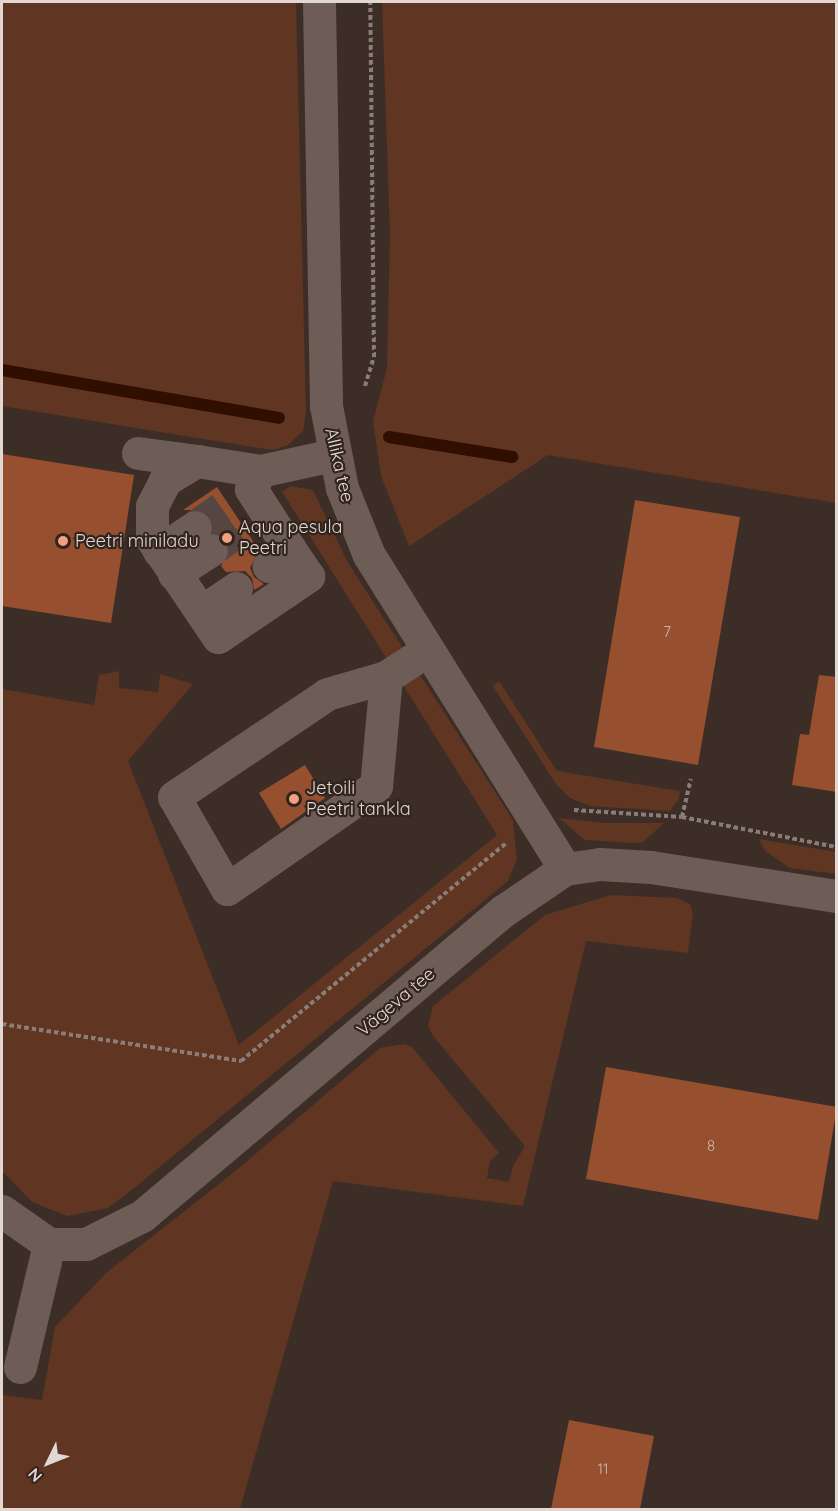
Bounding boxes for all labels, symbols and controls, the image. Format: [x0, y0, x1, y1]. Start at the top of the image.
street label: Allika tee [320, 426, 358, 504]
place label: Aqua pesula Peetri [239, 517, 342, 560]
place label: Peetri miniladu [75, 530, 199, 552]
marker: Aqua pesula Peetri [220, 531, 234, 545]
marker: Peetri miniladu [56, 534, 70, 548]
house number: 7 [663, 623, 671, 641]
place label: Jetoili Peetri tankla [306, 778, 411, 820]
marker: Jetoili Peetri tankla [287, 792, 301, 806]
street label: Vägeva tee [353, 963, 439, 1041]
house number: 8 [707, 1137, 715, 1155]
north arrow [18, 1433, 78, 1493]
house number: 11 [597, 1460, 609, 1478]
text: N [24, 1464, 46, 1486]

